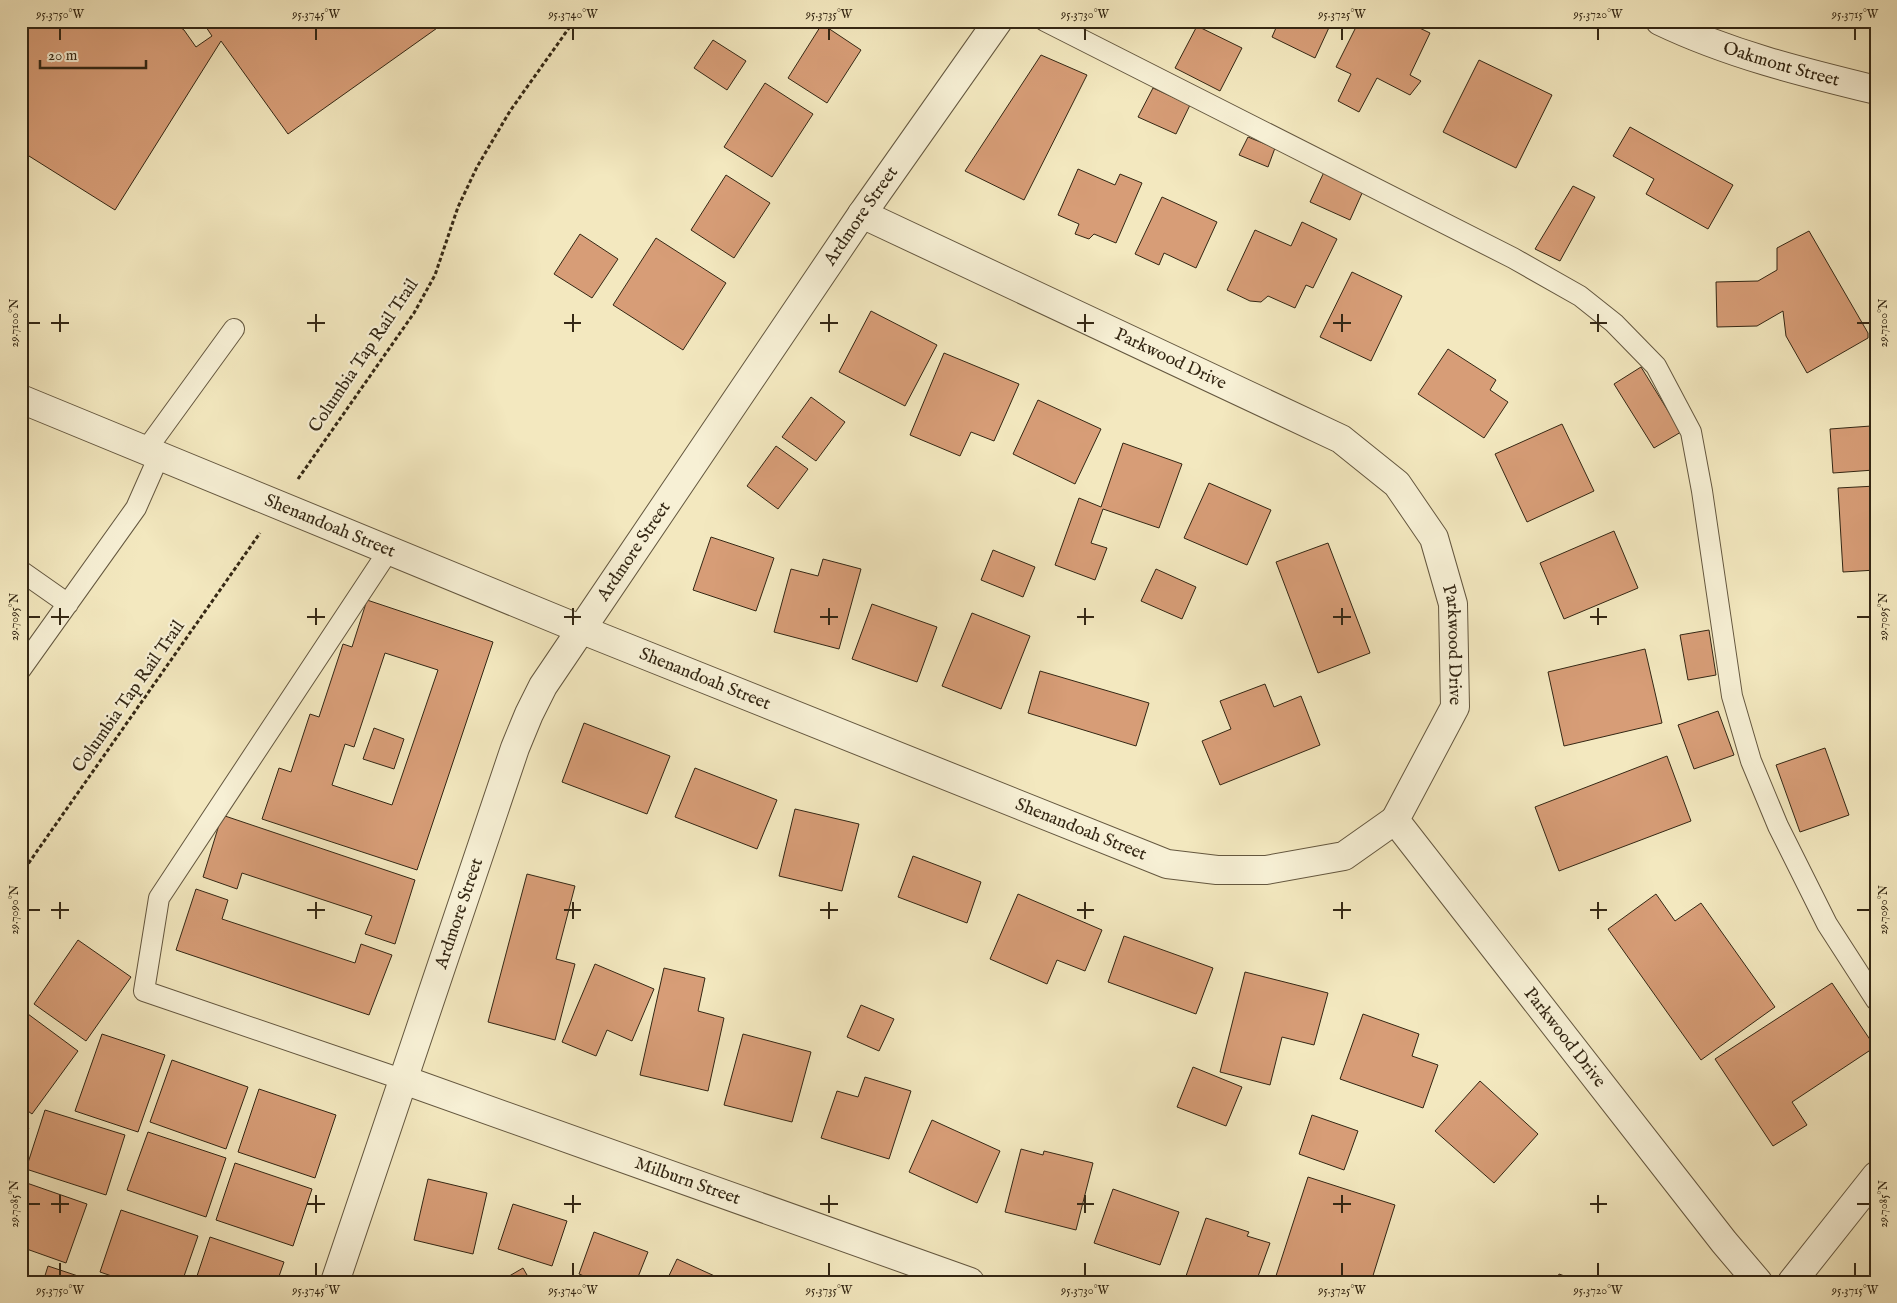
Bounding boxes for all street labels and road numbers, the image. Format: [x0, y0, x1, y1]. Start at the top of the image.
street label: Oakmont Street [1720, 36, 1842, 92]
street label: Ardmore Street [818, 162, 903, 271]
street label: Columbia Tap Rail Trail [304, 275, 424, 437]
street label: Parkwood Drive [1111, 323, 1230, 395]
street label: Shenandoah Street [261, 489, 399, 563]
street label: Ardmore Street [592, 497, 676, 607]
street label: Parkwood Drive [1437, 582, 1466, 705]
street label: Columbia Tap Rail Trail [68, 616, 190, 778]
street label: Shenandoah Street [636, 642, 774, 716]
street label: Shenandoah Street [1012, 793, 1150, 866]
street label: Ardmore Street [430, 855, 489, 973]
street label: Parkwood Drive [1518, 983, 1611, 1092]
street label: Milburn Street [632, 1152, 743, 1211]

